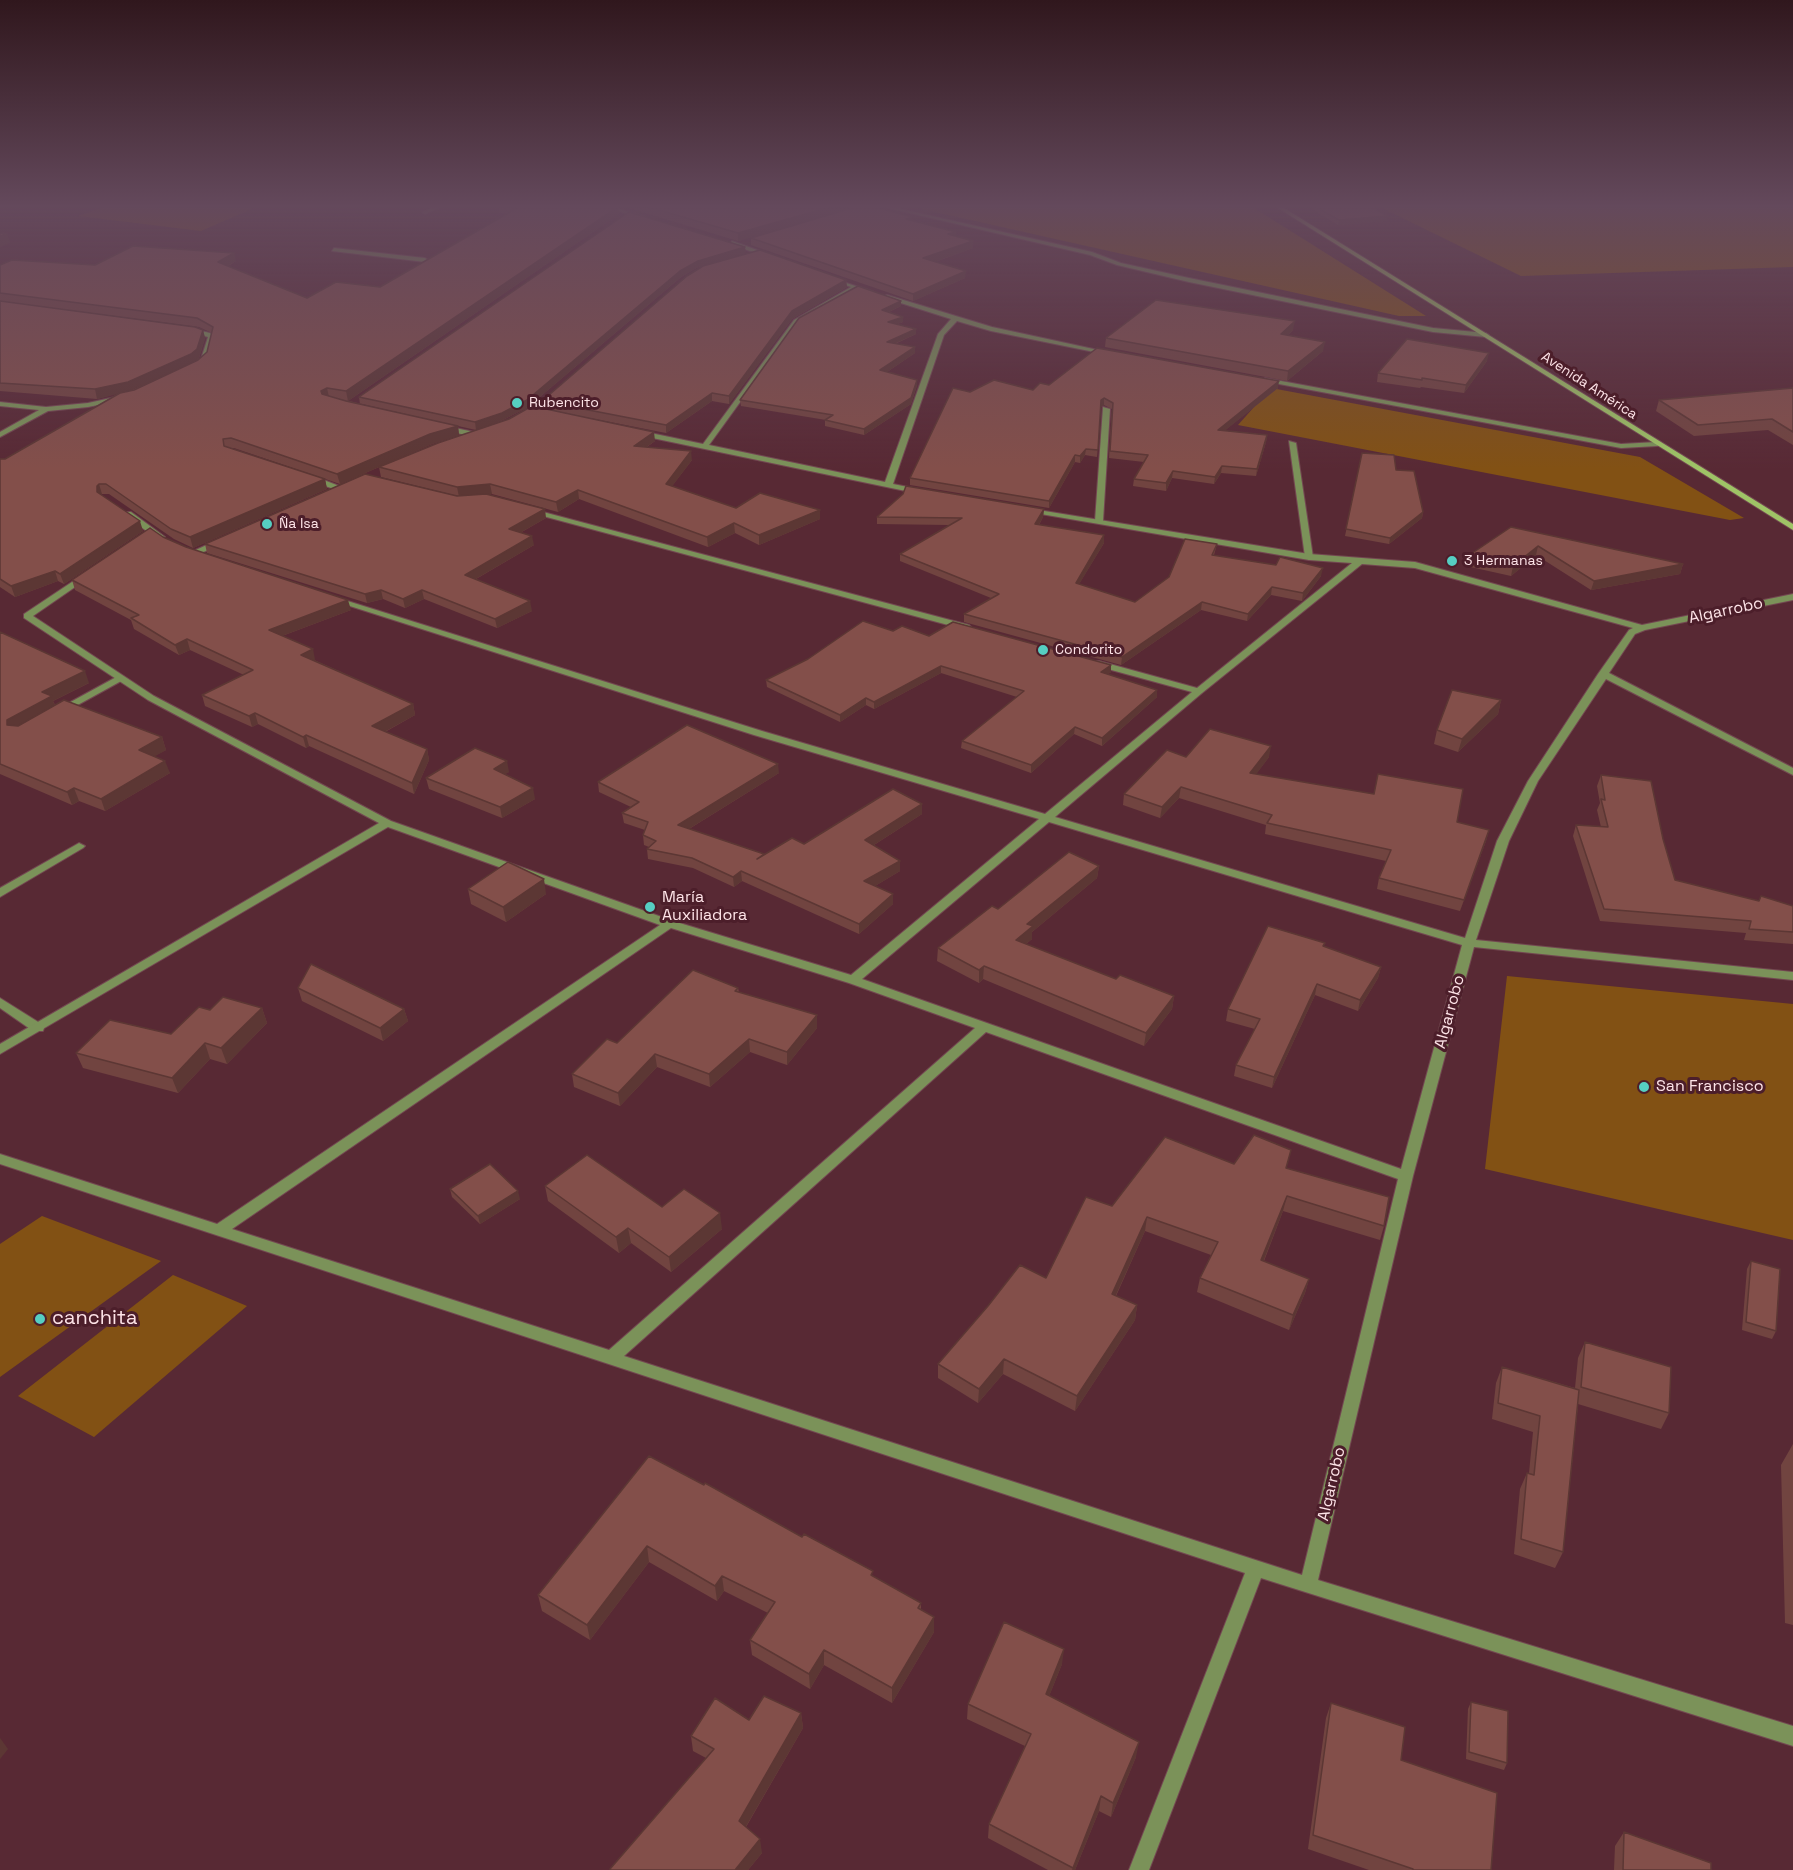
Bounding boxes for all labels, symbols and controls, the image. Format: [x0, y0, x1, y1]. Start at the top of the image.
street label: Avenida América [1538, 349, 1640, 423]
place label: Rubencito [529, 395, 599, 411]
marker: Rubencito [510, 396, 524, 410]
place label: Ña Isa [279, 516, 319, 532]
marker: Ña Isa [260, 517, 274, 531]
place label: 3 Hermanas [1464, 553, 1543, 569]
marker: 3 Hermanas [1445, 554, 1459, 568]
street label: Algarrobo [1687, 594, 1765, 628]
place label: Condorito [1055, 642, 1122, 658]
marker: Condorito [1036, 643, 1050, 657]
place label: María Auxiliadora [662, 888, 747, 926]
marker: María Auxiliadora [643, 900, 657, 914]
street label: Algarrobo [1431, 973, 1469, 1051]
place label: San Francisco [1656, 1077, 1764, 1097]
marker: San Francisco [1637, 1080, 1651, 1094]
place label: canchita [52, 1307, 137, 1331]
marker: canchita [33, 1312, 47, 1326]
street label: Algarrobo [1314, 1445, 1350, 1523]

